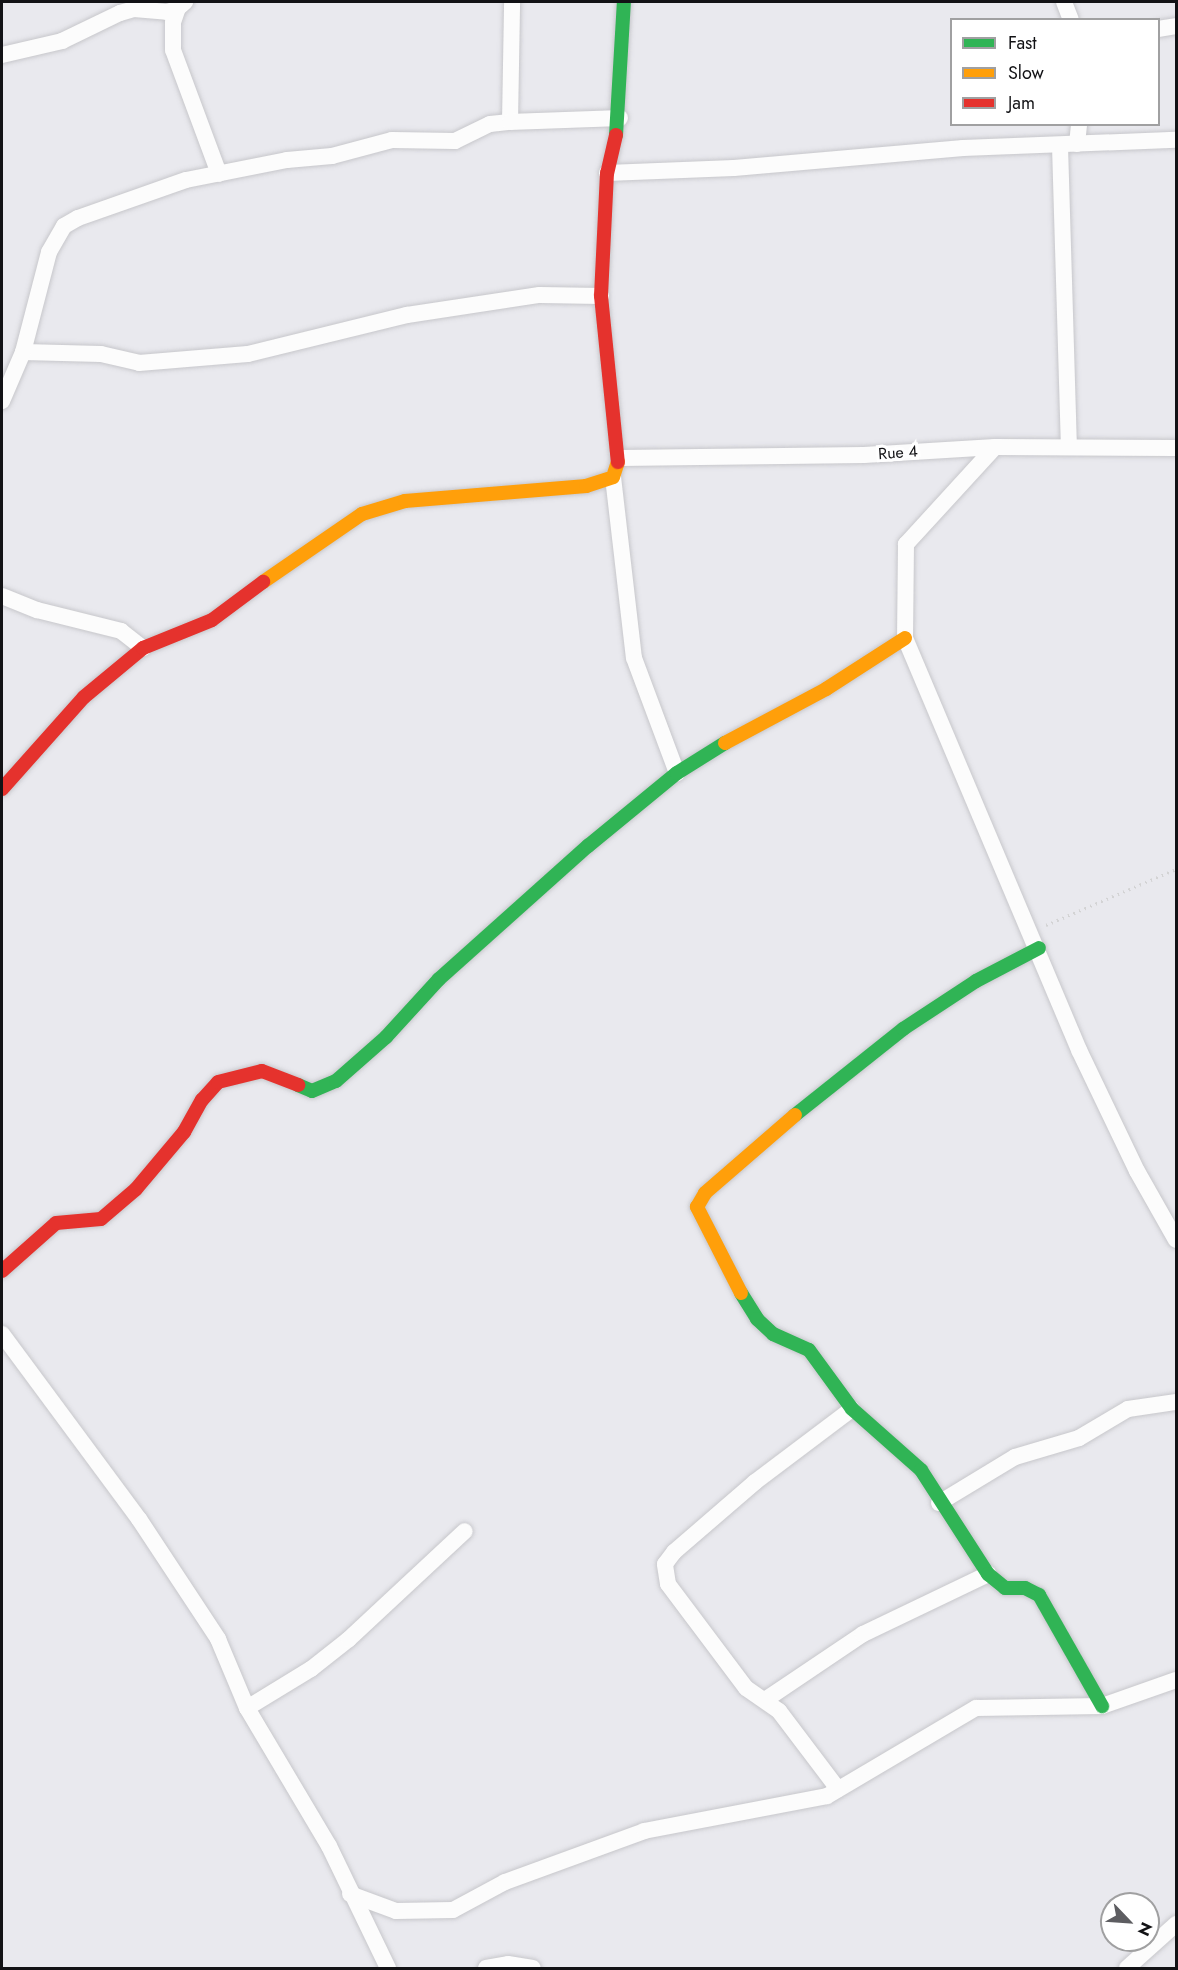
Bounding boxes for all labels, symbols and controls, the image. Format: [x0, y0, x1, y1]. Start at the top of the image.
legend [950, 18, 1160, 126]
text: Fast [1008, 30, 1037, 56]
text: Slow [1008, 60, 1044, 86]
text: Jam [1008, 90, 1035, 116]
street label: Rue 4 [878, 442, 918, 464]
north arrow [1100, 1892, 1160, 1952]
text: N [1132, 1918, 1158, 1940]

